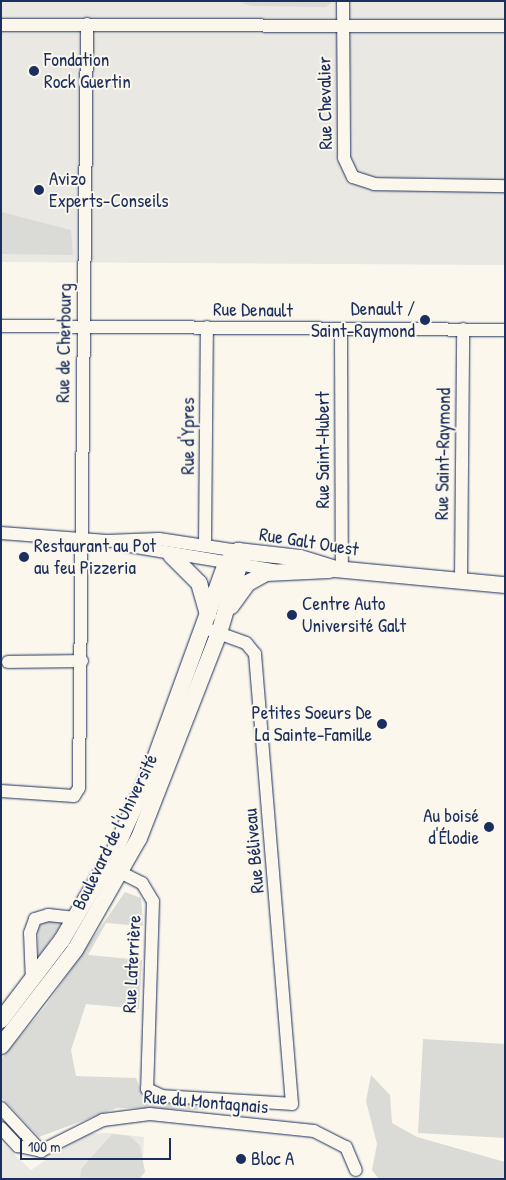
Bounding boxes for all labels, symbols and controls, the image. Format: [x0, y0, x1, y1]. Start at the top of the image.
place label: Fondation Rock Guertin [44, 49, 131, 93]
street label: Rue Chevalier [313, 56, 337, 150]
marker: Fondation Rock Guertin [28, 65, 40, 77]
place label: Avizo Experts-Conseils [49, 168, 169, 212]
marker: Avizo Experts-Conseils [33, 184, 45, 196]
street label: Rue de Cherbourg [52, 283, 76, 403]
street label: Rue Denault [213, 298, 293, 322]
place label: Denault / Saint-Raymond [311, 298, 415, 342]
marker: Denault / Saint-Raymond [419, 314, 431, 326]
street label: Rue Saint-Raymond [430, 388, 456, 520]
street label: Rue Saint-Hubert [312, 391, 334, 509]
street label: Rue d'Ypres [177, 397, 199, 475]
street label: Rue Galt Ouest [258, 523, 360, 561]
place label: Restaurant au Pot au feu Pizzeria [34, 535, 156, 579]
marker: Restaurant au Pot au feu Pizzeria [18, 551, 30, 563]
place label: Centre Auto Université Galt [302, 593, 406, 637]
marker: Centre Auto Université Galt [286, 609, 298, 621]
place label: Petites Soeurs De La Sainte-Famille [252, 702, 372, 746]
marker: Petites Soeurs De La Sainte-Famille [376, 718, 388, 730]
street label: Boulevard de l'Université [67, 750, 163, 914]
place label: Au boisé d'Élodie [423, 805, 479, 849]
street label: Rue Béliveau [239, 808, 269, 894]
marker: Au boisé d'Élodie [483, 821, 495, 833]
street label: Rue Laterrière [118, 914, 146, 1014]
street label: Rue du Montagnais [143, 1085, 269, 1119]
scale bar [22, 1128, 174, 1160]
text: 100 m [28, 1136, 61, 1157]
place label: Bloc A [251, 1148, 294, 1170]
marker: Bloc A [235, 1153, 247, 1165]

